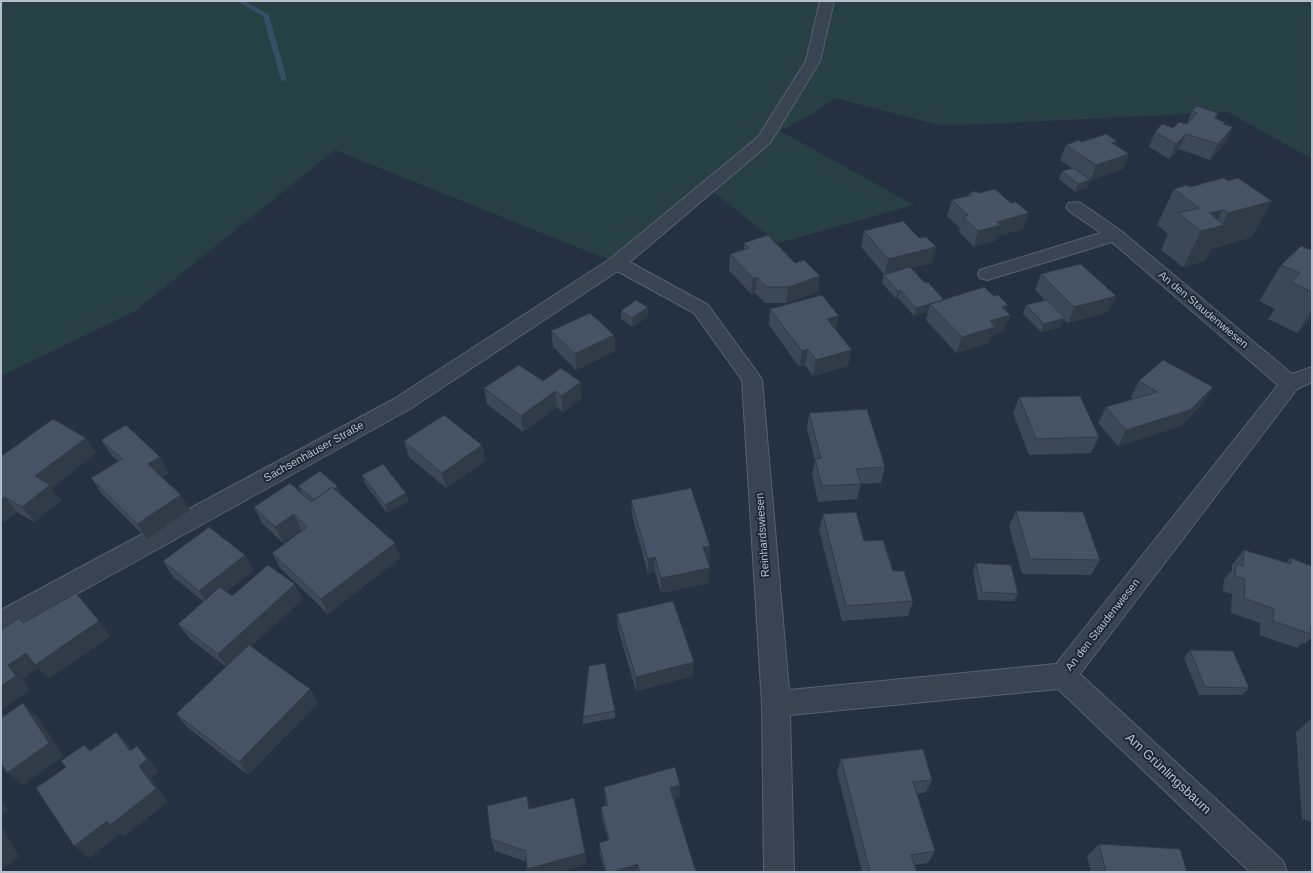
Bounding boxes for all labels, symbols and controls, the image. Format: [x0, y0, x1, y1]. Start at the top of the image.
street label: An den Staudenwiesen [1155, 269, 1251, 351]
street label: Sachsenhäuser Straße [262, 419, 366, 485]
street label: Reinhardswiesen [753, 492, 773, 578]
street label: An den Staudenwiesen [1063, 576, 1143, 674]
street label: Am Grünlingsbaum [1122, 730, 1214, 818]

